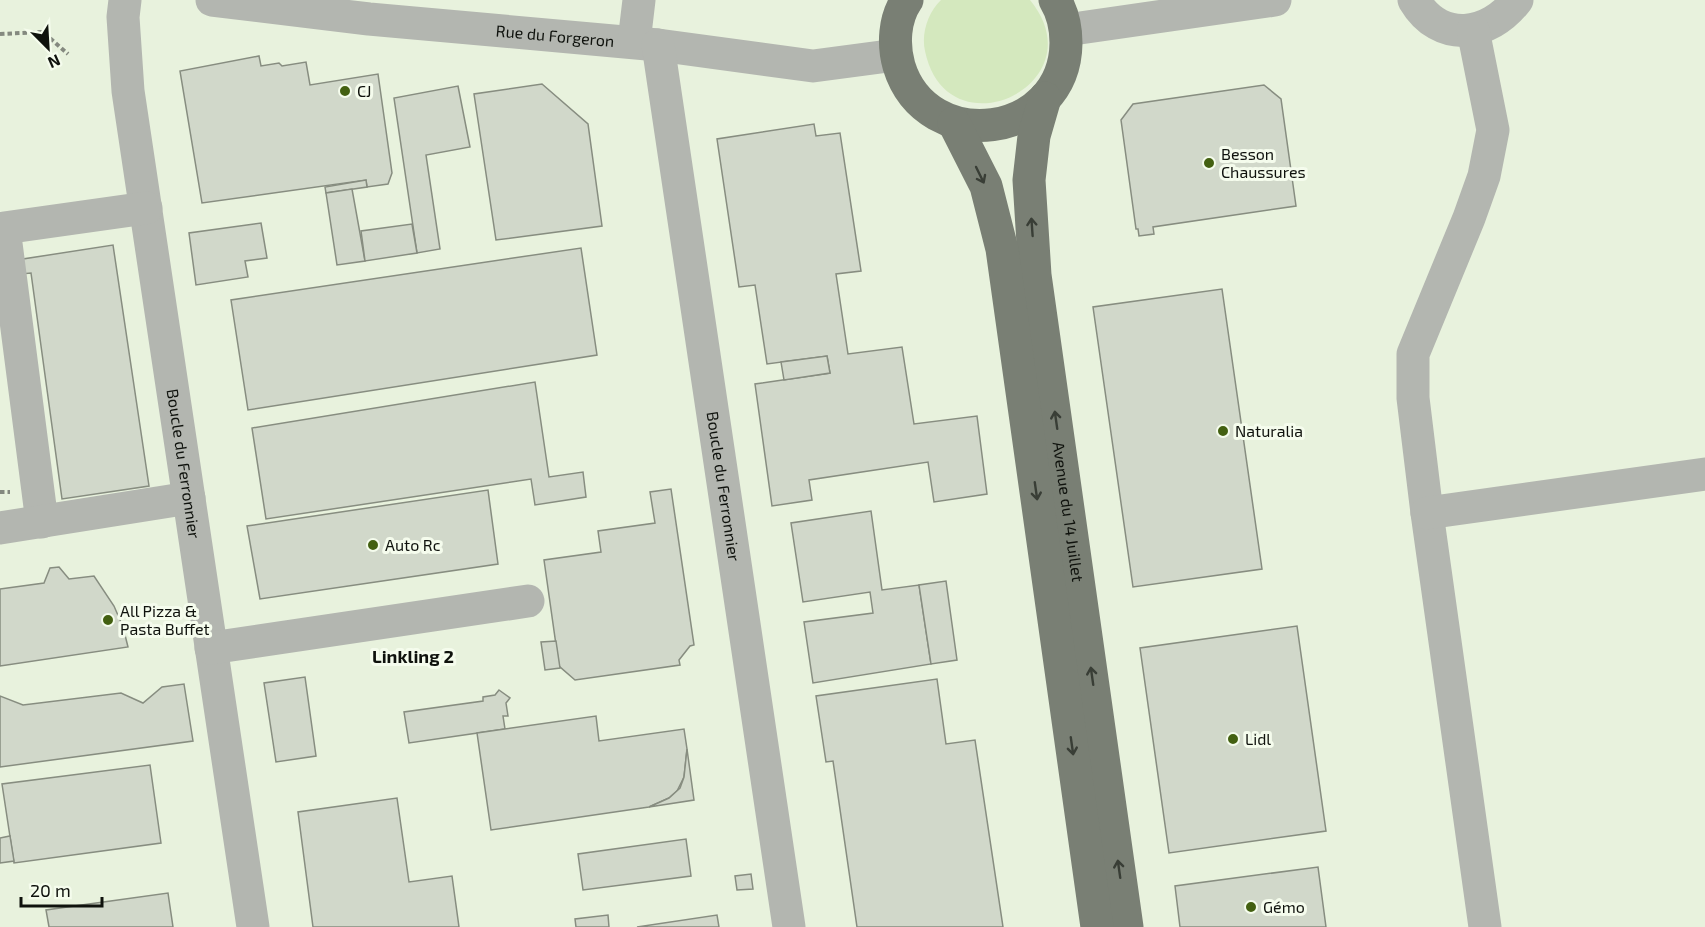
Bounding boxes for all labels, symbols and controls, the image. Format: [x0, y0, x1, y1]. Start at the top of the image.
north arrow [18, 18, 78, 78]
street label: Rue du Forgeron [495, 20, 615, 50]
text: N [45, 51, 63, 73]
place label: CJ [357, 81, 372, 100]
marker: CJ [338, 84, 352, 98]
place label: Besson Chaussures [1221, 144, 1306, 181]
marker: Besson Chaussures [1202, 156, 1216, 170]
one-way arrow [975, 166, 987, 184]
one-way arrow [1027, 218, 1038, 237]
street label: Boucle du Ferronnier [164, 387, 205, 540]
street label: Boucle du Ferronnier [704, 410, 745, 563]
one-way arrow [1050, 411, 1061, 431]
place label: Naturalia [1235, 421, 1303, 440]
marker: Naturalia [1216, 424, 1230, 438]
street label: Avenue du 14 Juillet [1050, 440, 1088, 583]
one-way arrow [1030, 480, 1041, 500]
place label: Auto Rc [385, 535, 441, 554]
marker: Auto Rc [366, 538, 380, 552]
place label: All Pizza & Pasta Buffet [120, 601, 210, 638]
marker: All Pizza & Pasta Buffet [101, 613, 115, 627]
district label: Linkling 2 [372, 645, 454, 667]
one-way arrow [1086, 667, 1097, 686]
place label: Lidl [1245, 729, 1271, 748]
marker: Lidl [1226, 732, 1240, 746]
one-way arrow [1066, 736, 1077, 755]
one-way arrow [1113, 860, 1124, 879]
scale bar [21, 870, 102, 908]
text: 20 m [30, 879, 71, 901]
place label: Gémo [1263, 897, 1305, 916]
marker: Gémo [1244, 900, 1258, 914]

